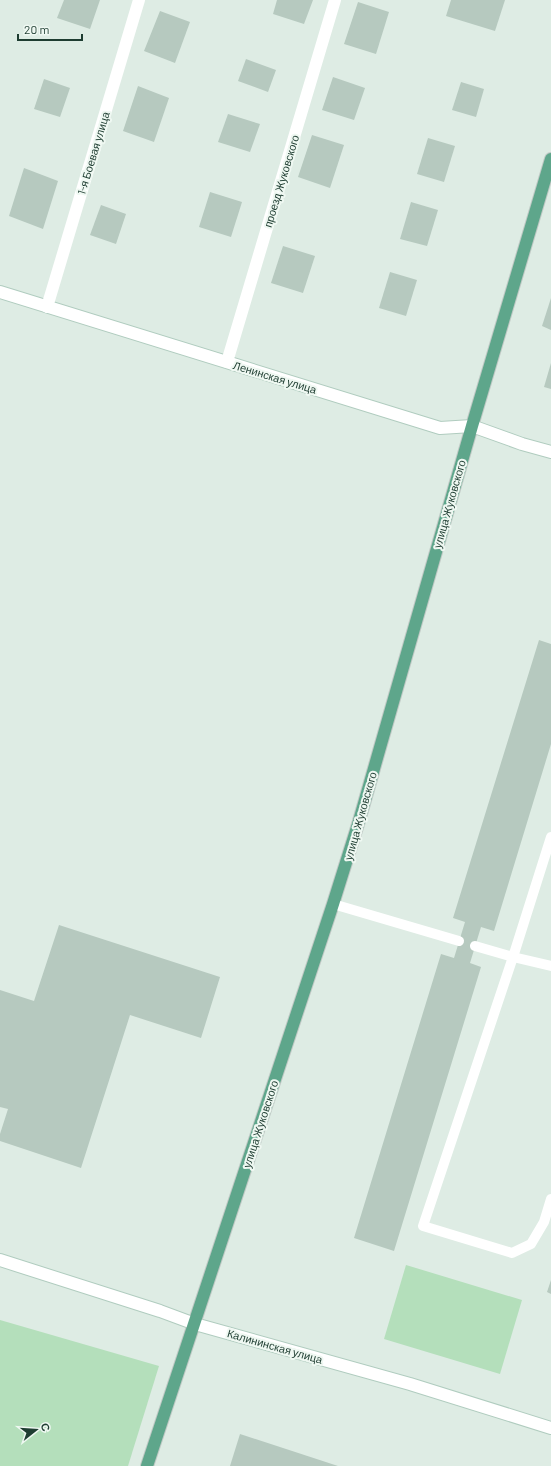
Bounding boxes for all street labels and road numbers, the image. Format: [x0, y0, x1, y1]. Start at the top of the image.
street label: 1-я Боевая улица [74, 109, 112, 196]
street label: проезд Жуковского [261, 133, 301, 229]
street label: Ленинская улица [232, 358, 319, 396]
street label: улица Жуковского [430, 458, 468, 550]
street label: улица Жуковского [341, 770, 379, 862]
street label: улица Жуковского [240, 1079, 280, 1169]
street label: Калининская улица [226, 1326, 325, 1366]

